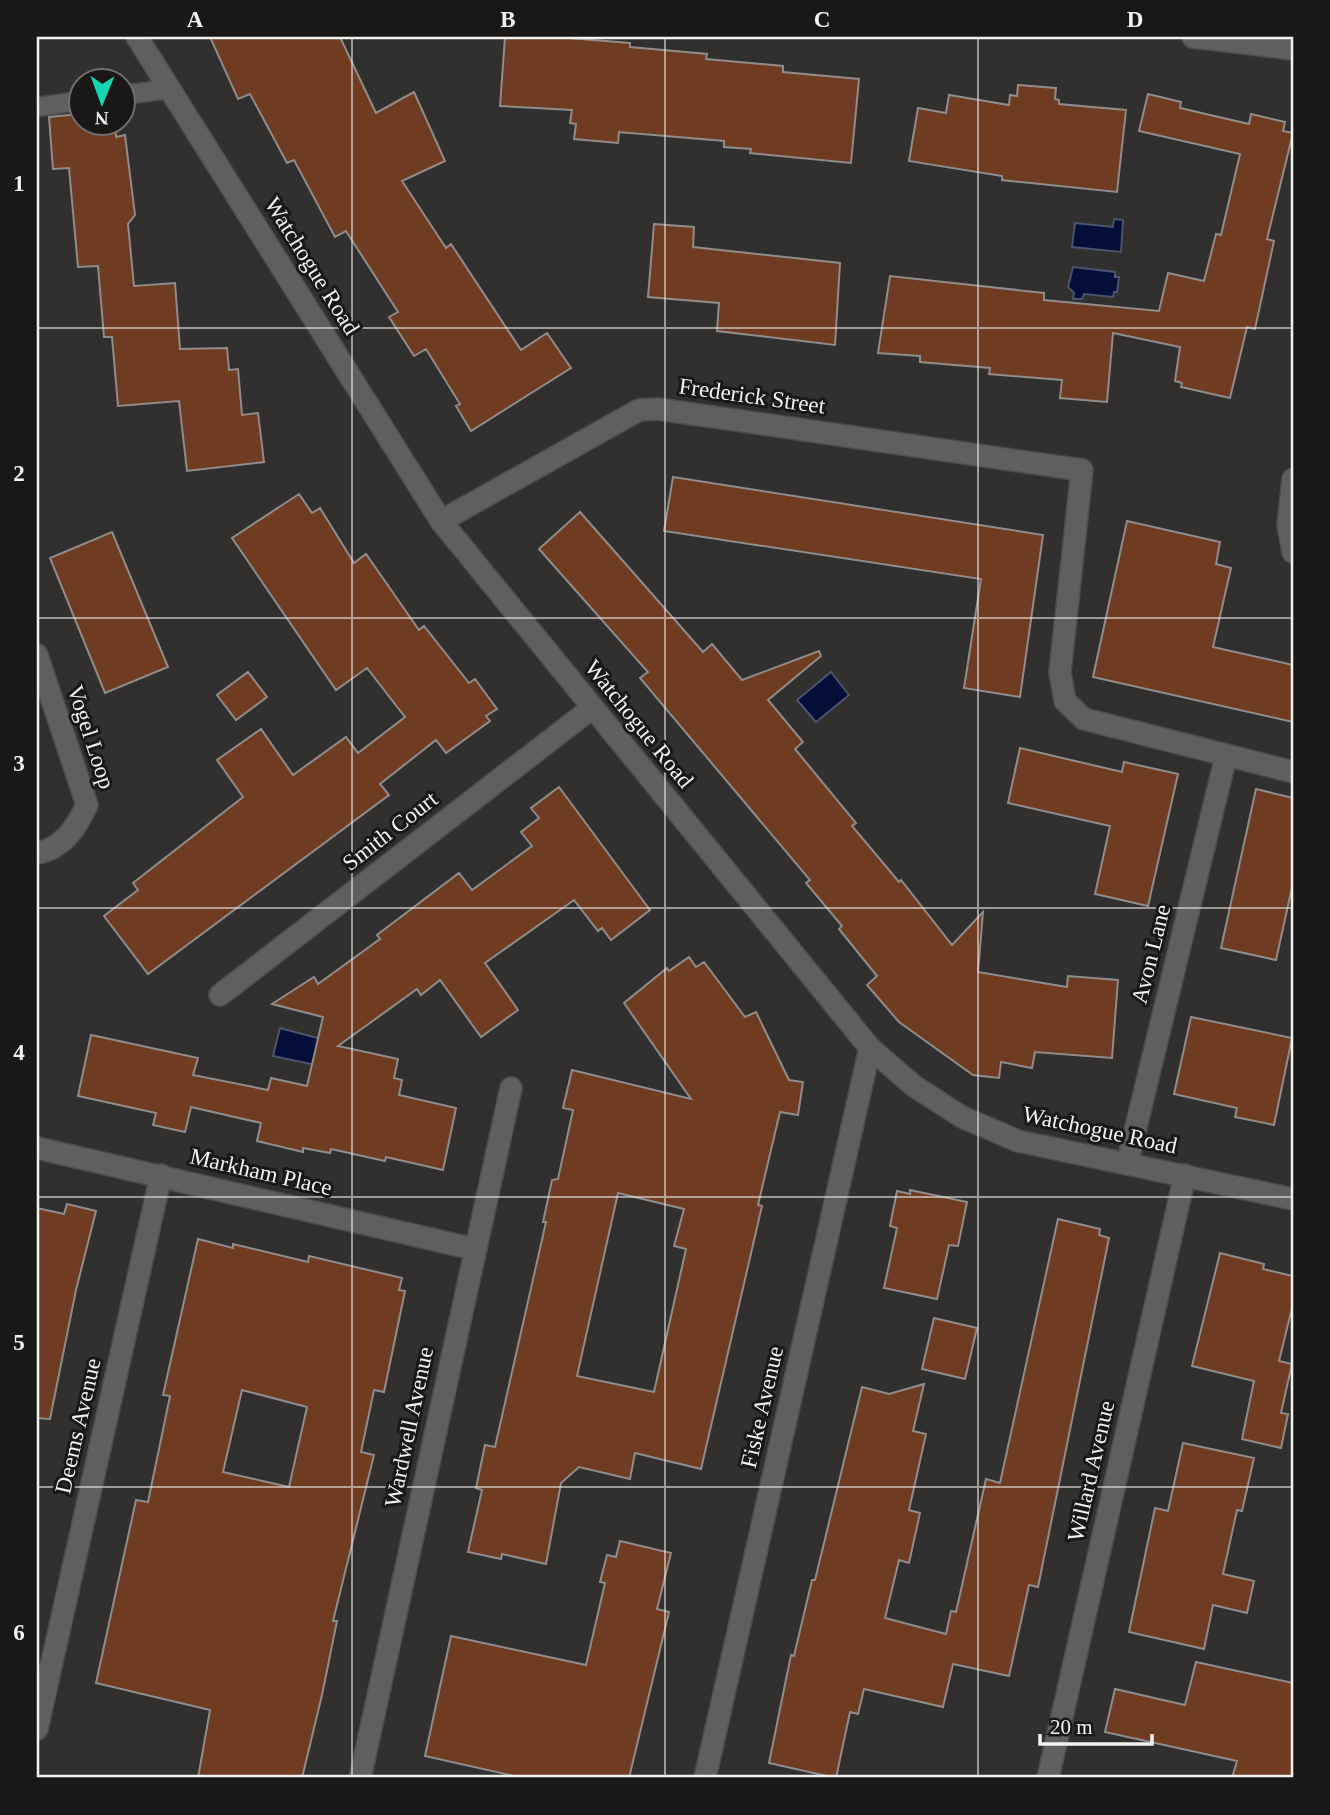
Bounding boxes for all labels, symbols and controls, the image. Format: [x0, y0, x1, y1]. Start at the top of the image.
text: A [187, 7, 204, 32]
text: B [500, 7, 516, 32]
text: C [814, 7, 830, 32]
text: D [1127, 7, 1143, 32]
north arrow [66, 66, 136, 136]
text: N [94, 108, 109, 129]
text: 1 [13, 171, 25, 196]
street label: Watchogue Road [260, 193, 365, 340]
street label: Frederick Street [677, 373, 827, 419]
text: 2 [13, 461, 25, 486]
street label: Watchogue Road [580, 655, 698, 793]
street label: Vogel Loop [62, 682, 120, 792]
text: 3 [13, 751, 25, 776]
street label: Smith Court [338, 786, 443, 876]
street label: Avon Lane [1127, 902, 1175, 1006]
text: 4 [13, 1040, 25, 1065]
street label: Watchogue Road [1021, 1101, 1180, 1159]
street label: Markham Place [188, 1144, 334, 1200]
text: 5 [13, 1330, 25, 1355]
street label: Fiske Avenue [736, 1344, 788, 1470]
street label: Wardwell Avenue [380, 1345, 438, 1509]
street label: Deems Avenue [50, 1356, 106, 1496]
street label: Willard Avenue [1063, 1398, 1119, 1544]
text: 6 [13, 1620, 25, 1645]
scale bar [1040, 1703, 1152, 1747]
text: 20 m [1050, 1715, 1093, 1739]

